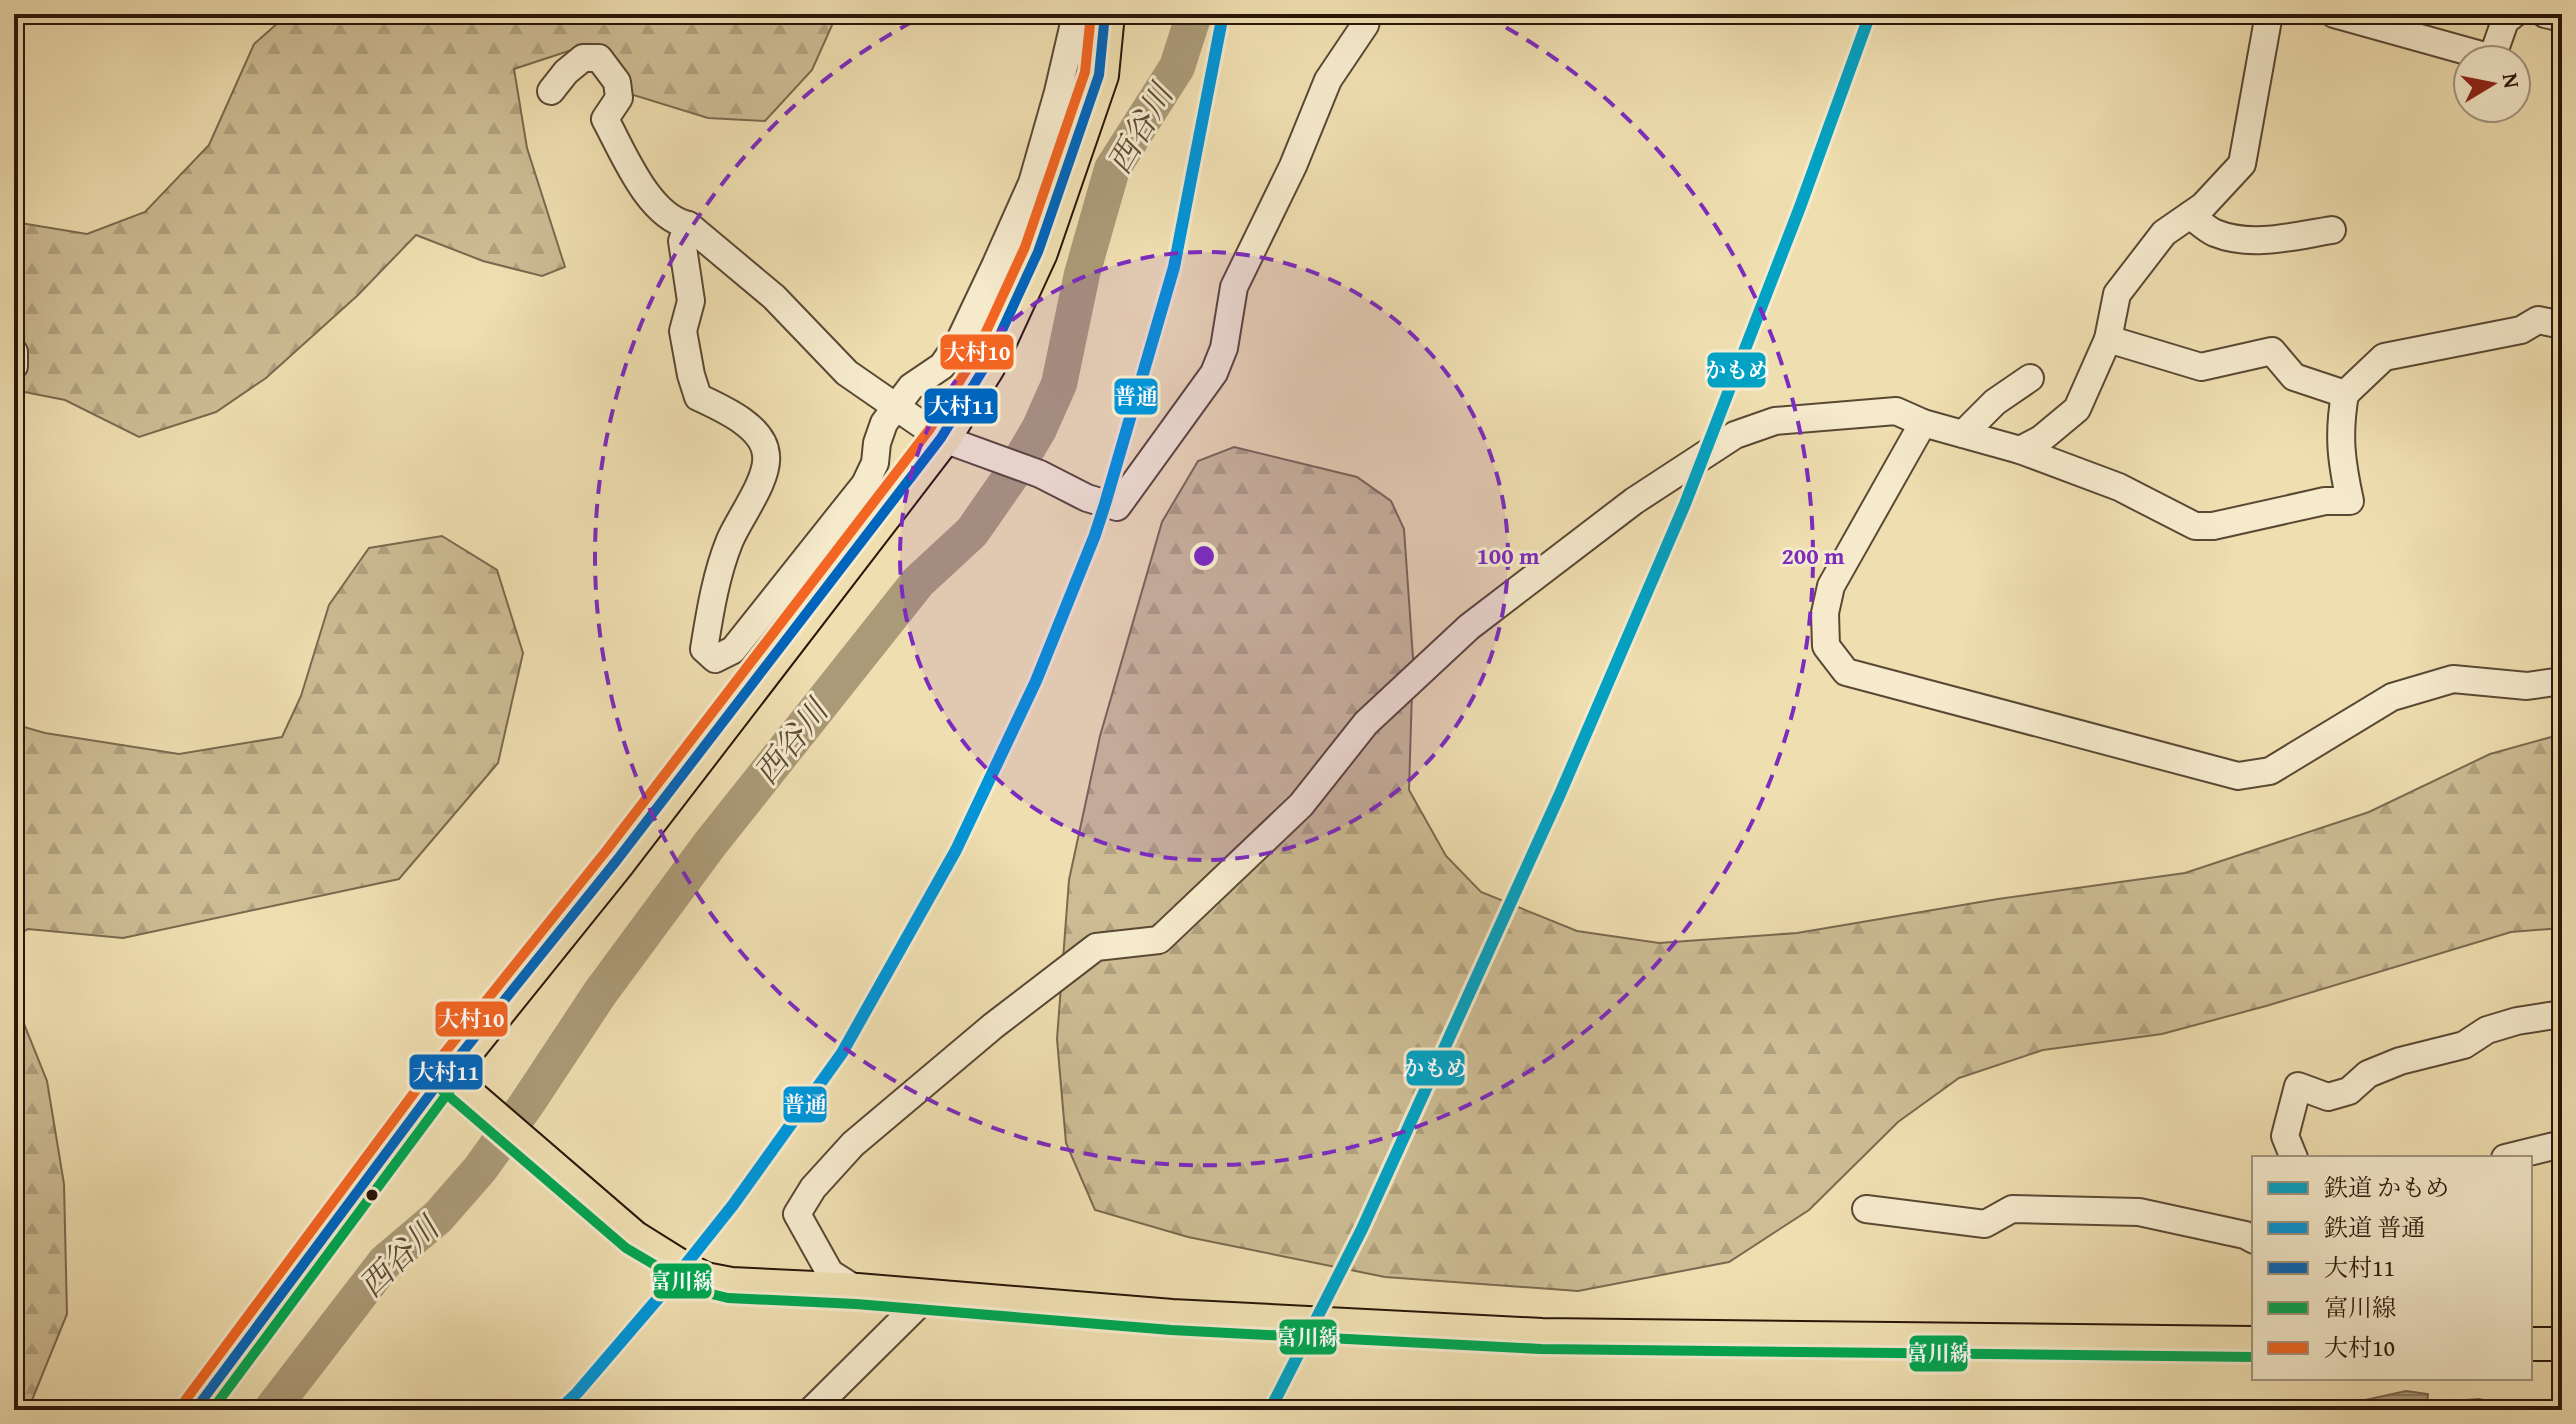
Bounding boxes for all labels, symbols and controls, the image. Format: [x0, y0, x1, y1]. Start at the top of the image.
north arrow [2452, 44, 2532, 124]
text: N [2495, 71, 2529, 91]
water label: 西谷川 [1095, 73, 1185, 182]
line badge: 大村10 [939, 333, 1015, 371]
text: 大村10 [944, 336, 1010, 368]
line badge: かもめ [1706, 351, 1767, 389]
text: かもめ [1704, 354, 1770, 386]
line badge: 普通 [1113, 377, 1159, 416]
text: 普通 [1114, 380, 1158, 412]
line badge: 大村11 [923, 387, 999, 425]
text: 大村11 [928, 390, 994, 422]
text: 100 m [1476, 538, 1540, 573]
text: 200 m [1781, 538, 1845, 573]
centre of rings [1190, 542, 1218, 570]
water label: 西谷川 [743, 687, 841, 794]
line badge: 大村10 [434, 1000, 509, 1038]
text: 大村10 [438, 1003, 504, 1035]
line badge: かもめ [1405, 1049, 1466, 1087]
text: かもめ [1402, 1052, 1468, 1084]
line badge: 大村11 [408, 1053, 484, 1091]
text: 大村11 [413, 1056, 479, 1088]
line badge: 普通 [782, 1085, 828, 1124]
text: 普通 [783, 1088, 827, 1120]
legend [2252, 1156, 2532, 1380]
text: 鉄道 かもめ [2324, 1170, 2449, 1205]
unlabelled marker [364, 1187, 380, 1203]
water label: 西谷川 [348, 1204, 451, 1307]
text: 鉄道 普通 [2324, 1210, 2425, 1245]
text: 大村11 [2324, 1250, 2395, 1285]
line badge: 富川線 [652, 1262, 713, 1300]
text: 富川線 [649, 1265, 715, 1297]
text: 富川線 [2324, 1290, 2396, 1325]
line badge: 富川線 [1278, 1318, 1338, 1356]
text: 富川線 [1275, 1321, 1341, 1353]
text: 大村10 [2324, 1330, 2395, 1365]
line badge: 富川線 [1908, 1334, 1969, 1373]
text: 富川線 [1906, 1337, 1972, 1369]

